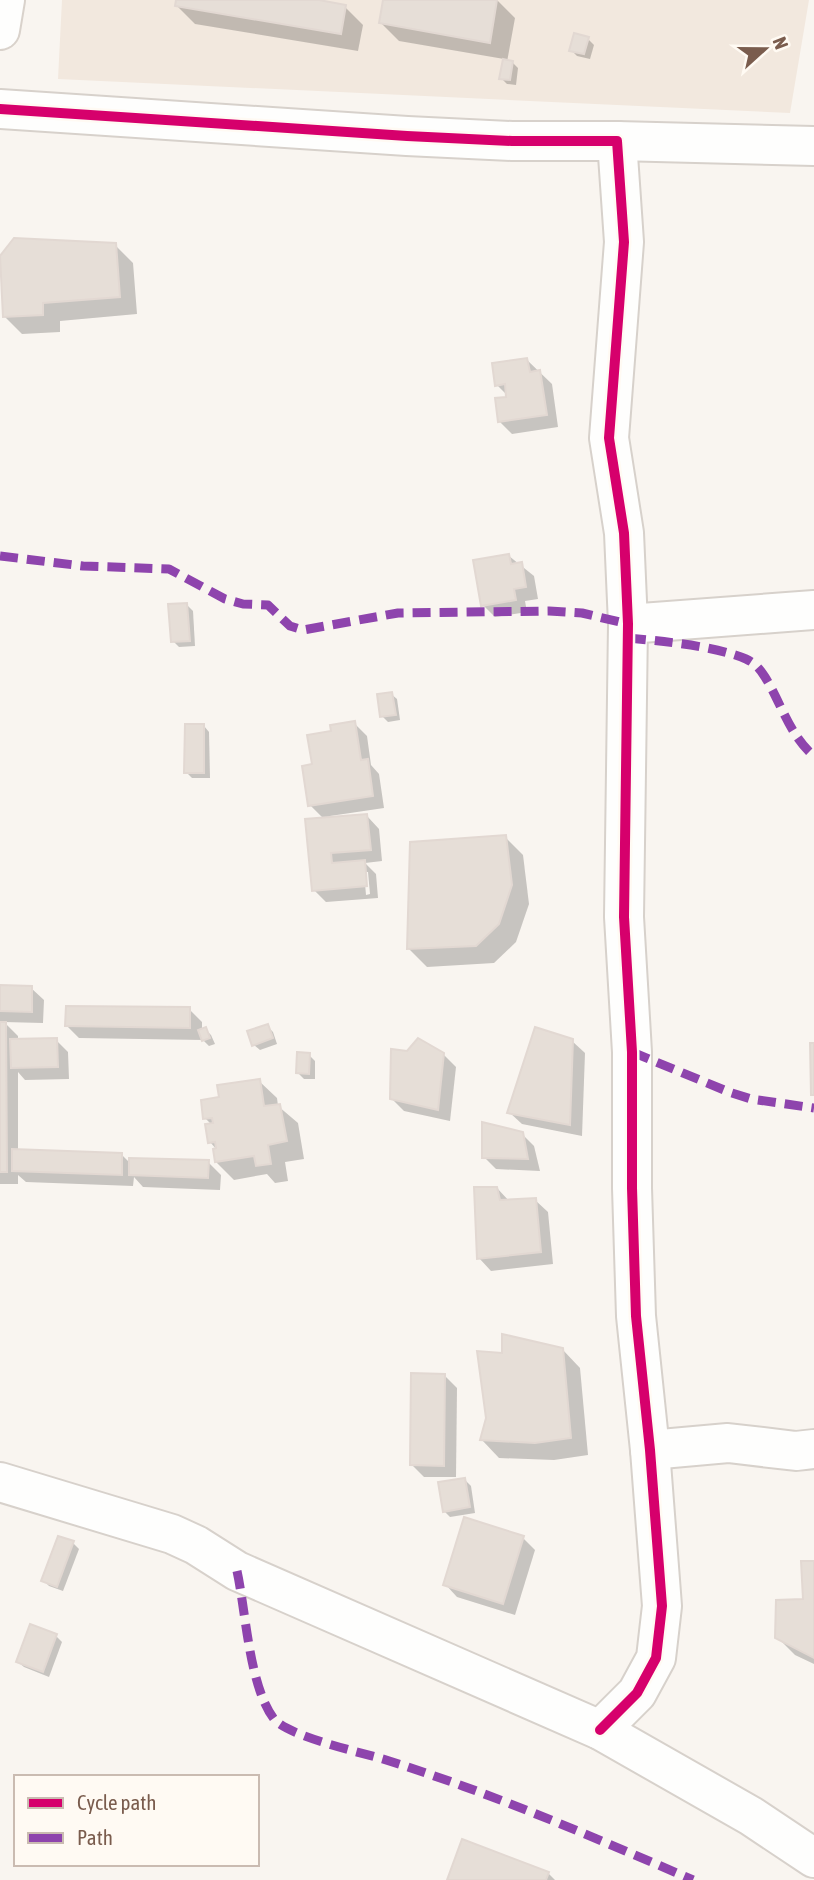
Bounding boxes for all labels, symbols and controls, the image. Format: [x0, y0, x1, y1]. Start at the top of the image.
north arrow [730, 14, 800, 84]
text: N [769, 34, 793, 52]
legend [14, 1775, 259, 1866]
text: Cycle path [77, 1790, 156, 1814]
text: Path [77, 1825, 113, 1849]

